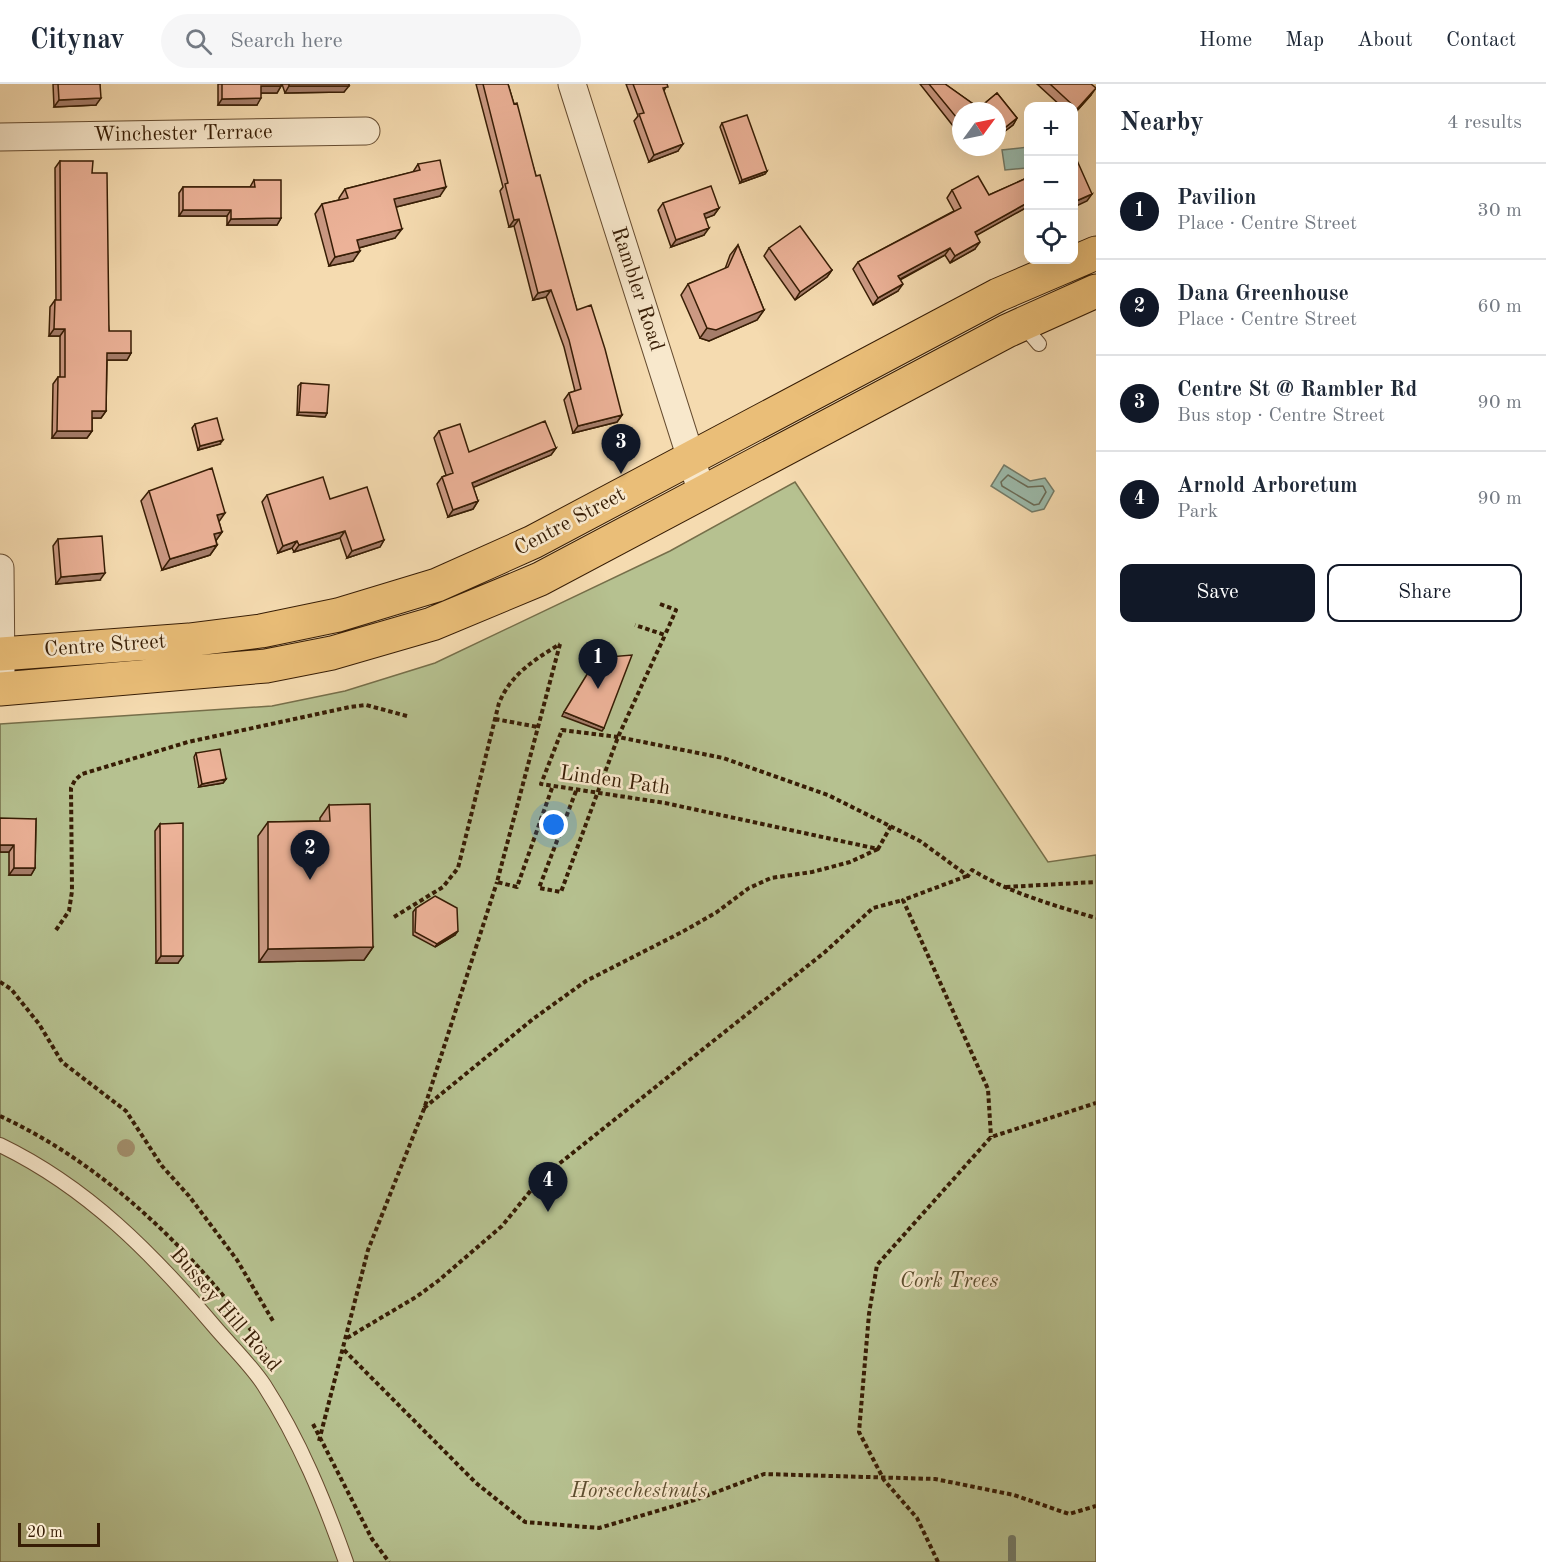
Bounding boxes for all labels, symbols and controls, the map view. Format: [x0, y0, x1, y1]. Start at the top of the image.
search box [161, 14, 581, 68]
icon: search [182, 25, 215, 58]
text: Citynav [30, 27, 125, 55]
text: Search here [230, 30, 343, 52]
text: Home [1199, 30, 1252, 51]
text: Map [1285, 30, 1324, 51]
text: About [1357, 30, 1413, 51]
text: Contact [1446, 30, 1516, 51]
north arrow [952, 102, 1006, 156]
map controls [1024, 102, 1078, 264]
button: + [1024, 102, 1078, 156]
text: Nearby [1120, 110, 1204, 136]
text: 4 results [1447, 113, 1522, 133]
street label: Winchester Terrace [93, 122, 273, 146]
button: − [1024, 156, 1078, 210]
text: Pavilion [1177, 187, 1256, 209]
text: 1 [1134, 201, 1145, 221]
text: 30 m [1477, 201, 1522, 221]
button: locate [1024, 210, 1078, 264]
text: Place · Centre Street [1177, 214, 1357, 234]
street label: Rambler Road [607, 224, 667, 354]
text: Dana Greenhouse [1177, 283, 1349, 305]
text: 2 [1134, 297, 1145, 317]
text: 60 m [1477, 297, 1522, 317]
text: Place · Centre Street [1177, 310, 1357, 330]
text: Centre St @ Rambler Rd [1177, 379, 1417, 401]
text: 3 [1134, 393, 1145, 413]
text: 90 m [1477, 393, 1522, 413]
text: Bus stop · Centre Street [1177, 406, 1385, 426]
pin: 3 [602, 424, 640, 474]
text: Arnold Arboretum [1177, 475, 1358, 497]
street label: Centre Street [511, 484, 629, 560]
text: 4 [1134, 489, 1145, 509]
text: 90 m [1477, 489, 1522, 509]
text: Park [1177, 502, 1218, 522]
button: Save [1120, 564, 1315, 622]
button: Share [1327, 564, 1522, 622]
street label: Centre Street [43, 631, 167, 661]
pin: 1 [578, 640, 618, 689]
street label: Linden Path [558, 763, 672, 799]
your location [539, 810, 568, 839]
pin: 2 [290, 830, 330, 880]
pin: 4 [528, 1162, 568, 1212]
street label: Bussey Hill Road [166, 1244, 284, 1376]
park label: Cork Trees [900, 1271, 998, 1292]
park label: Horsechestnuts [570, 1481, 707, 1502]
scale bar [18, 1520, 100, 1548]
text: 20 m [27, 1525, 63, 1541]

